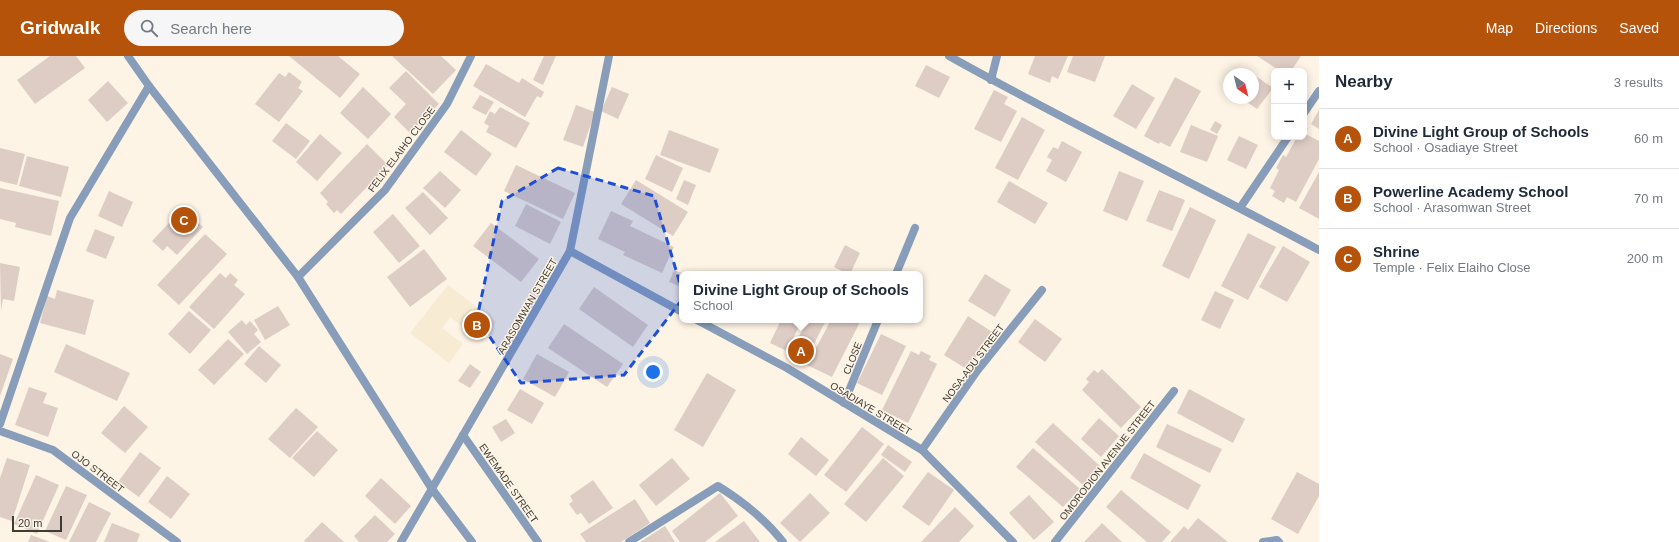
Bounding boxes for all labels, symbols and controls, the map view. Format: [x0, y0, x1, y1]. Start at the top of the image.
search box [124, 10, 404, 46]
text: Gridwalk [20, 17, 100, 38]
icon: search [138, 17, 160, 39]
text: Search here [170, 20, 252, 37]
text: Map [1486, 20, 1513, 36]
text: Directions [1535, 20, 1597, 36]
text: Saved [1619, 20, 1659, 36]
north arrow [1223, 68, 1259, 104]
map controls [1271, 68, 1307, 140]
button: + [1271, 68, 1307, 104]
text: Nearby [1335, 72, 1393, 91]
text: 3 results [1614, 75, 1663, 90]
street label: FELIX ELAIHO CLOSE [366, 104, 437, 194]
button: − [1271, 104, 1307, 140]
text: Divine Light Group of Schools [1373, 123, 1589, 140]
text: A [1343, 131, 1353, 146]
text: 60 m [1634, 131, 1663, 146]
text: School · Osadiaye Street [1373, 140, 1518, 155]
text: Powerline Academy School [1373, 183, 1568, 200]
text: B [1343, 191, 1353, 206]
text: 70 m [1634, 191, 1663, 206]
text: School · Arasomwan Street [1373, 200, 1531, 215]
pin: C [171, 205, 197, 235]
text: Shrine [1373, 243, 1420, 260]
text: C [1343, 251, 1353, 266]
text: 200 m [1627, 251, 1663, 266]
street label: ARASOMWAN STREET [496, 257, 559, 356]
text: Temple · Felix Elaiho Close [1373, 260, 1531, 275]
popup [679, 271, 923, 323]
text: Divine Light Group of Schools [693, 281, 909, 298]
text: School [693, 298, 733, 313]
pin: B [464, 310, 490, 340]
street label: NOSA-ADU STREET [940, 322, 1006, 405]
pin: A [788, 336, 814, 366]
street label: CLOSE [841, 340, 864, 376]
your location [643, 362, 663, 382]
street label: OSADIAYE STREET [828, 380, 913, 437]
street label: OMORODION AVENUE STREET [1057, 398, 1158, 522]
street label: EWEMADE STREET [477, 442, 540, 525]
street label: OJO STREET [69, 448, 126, 495]
scale bar [12, 514, 62, 533]
text: 20 m [18, 517, 42, 529]

